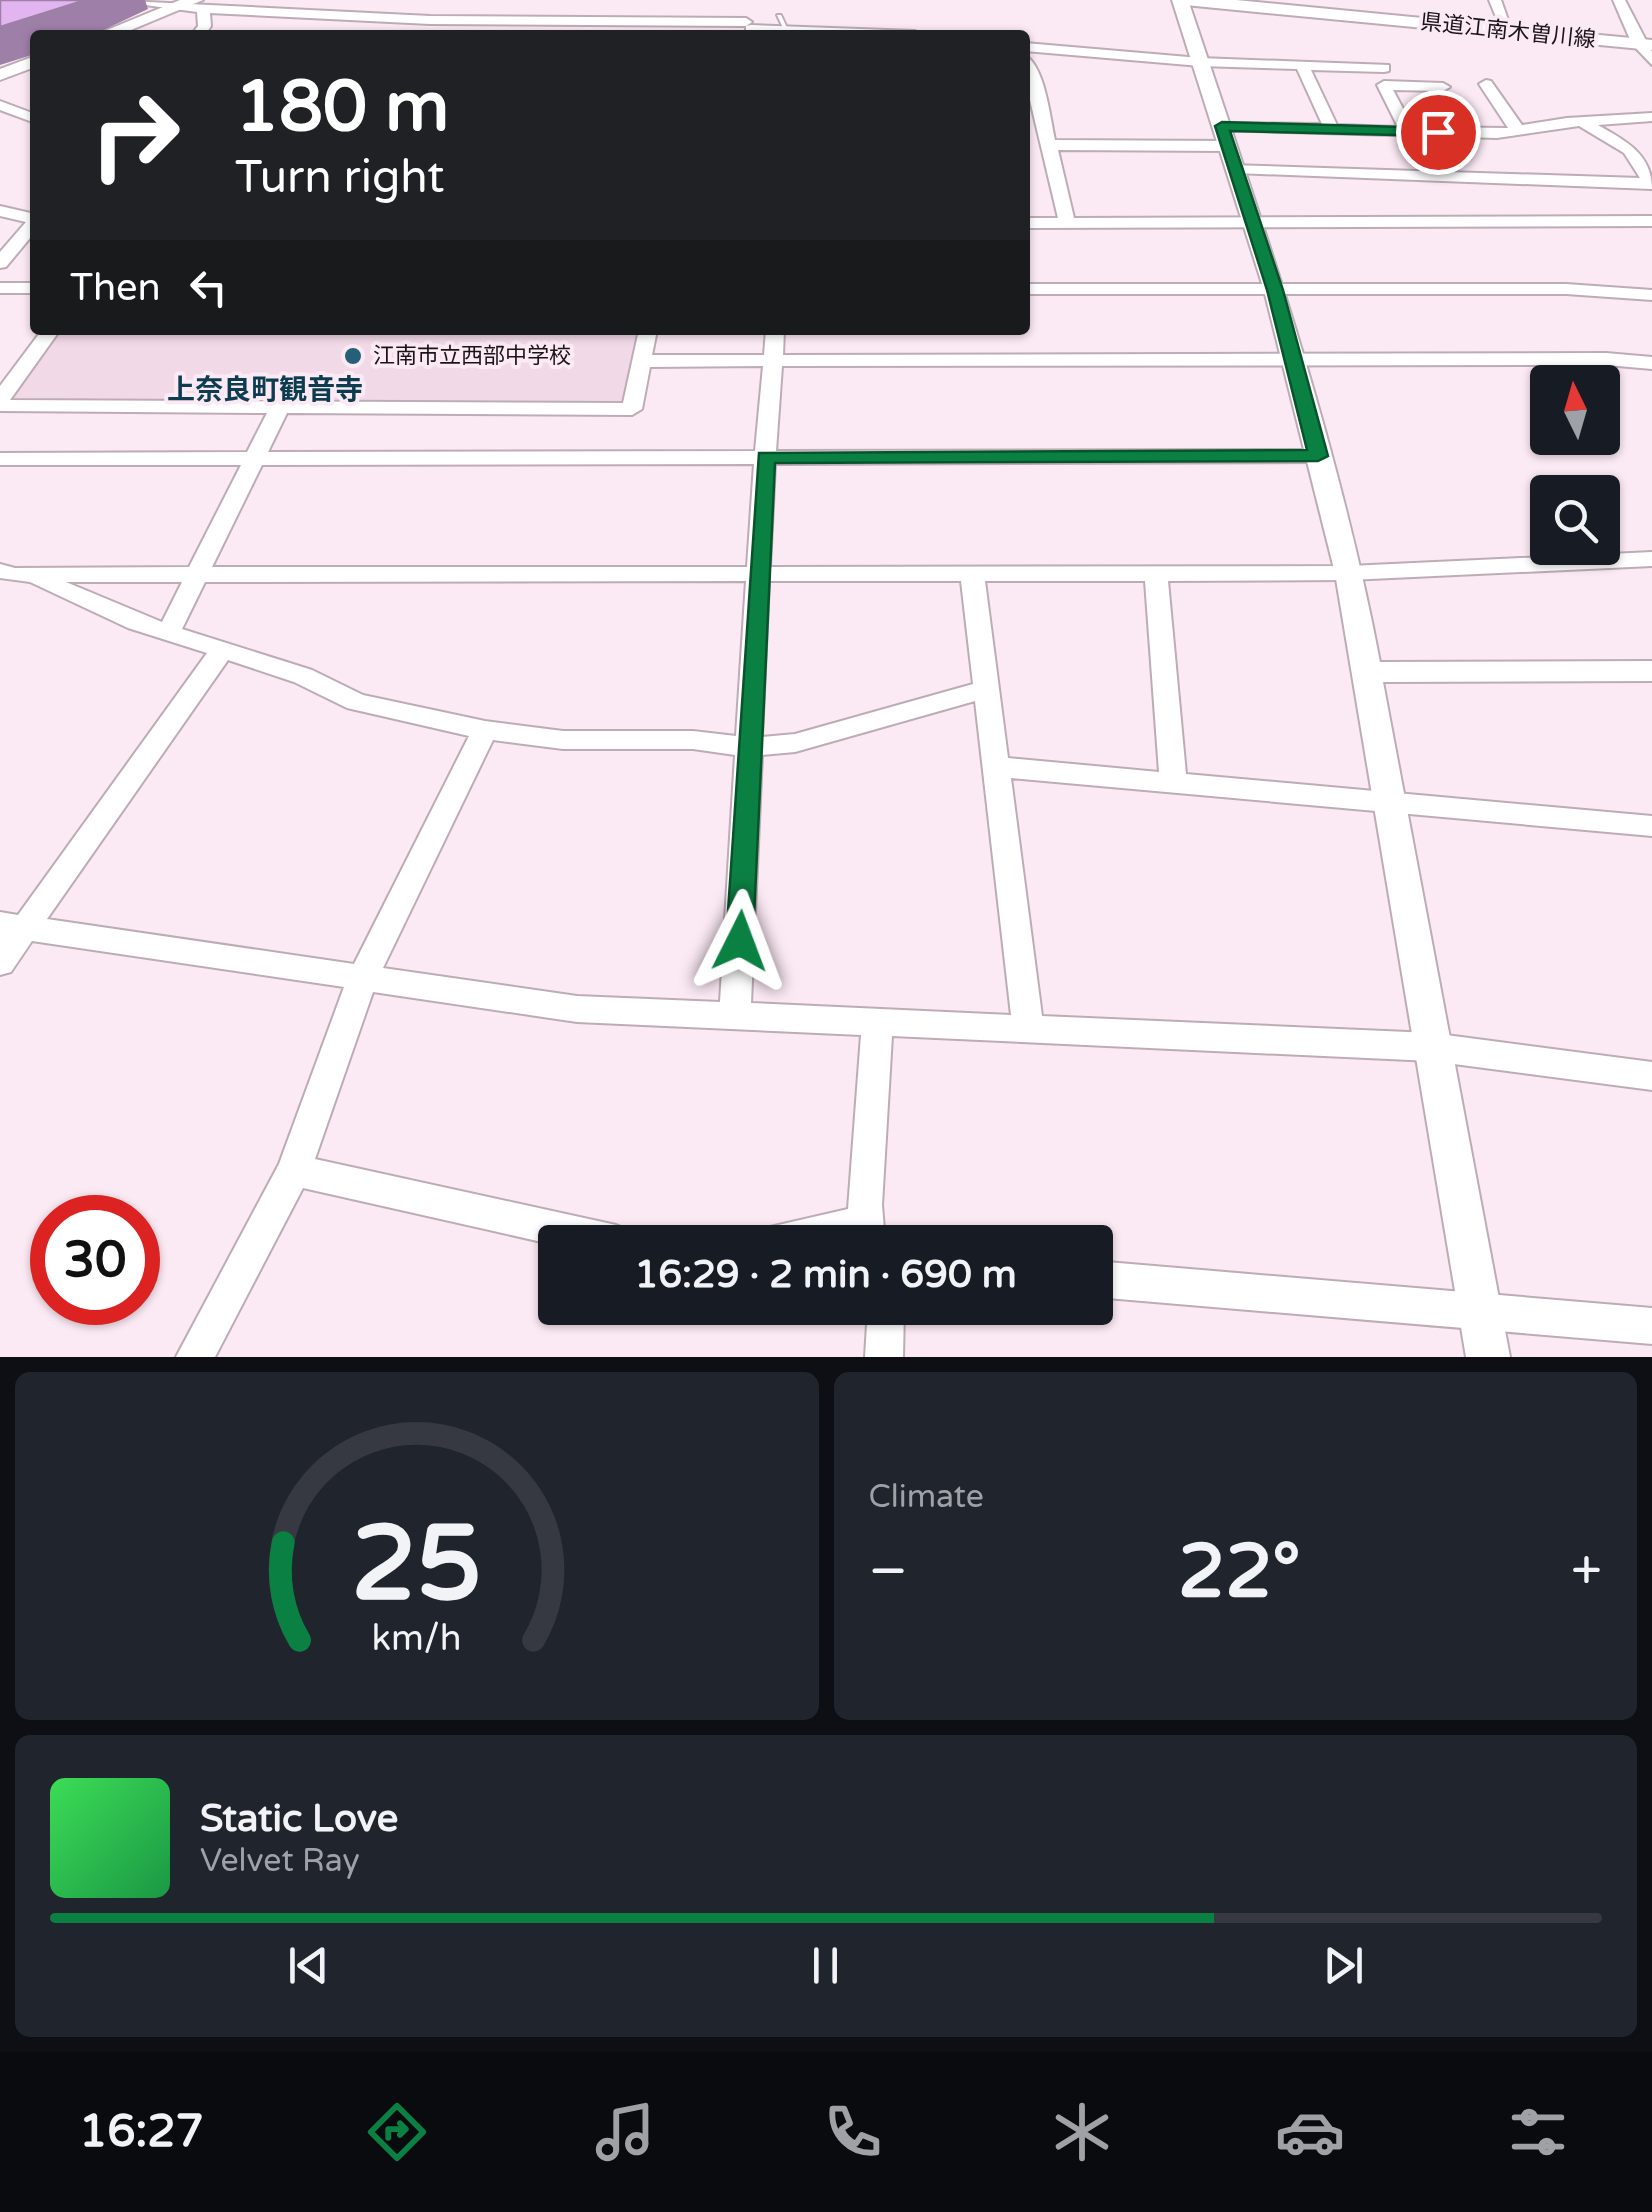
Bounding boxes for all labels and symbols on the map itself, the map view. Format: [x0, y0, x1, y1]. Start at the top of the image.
street label: 県道江南木曽川線 [1419, 9, 1597, 53]
pin [1396, 90, 1481, 175]
place label: 江南市立西部中学校 [373, 343, 571, 369]
marker: 江南市立西部中学校 [342, 345, 364, 367]
north arrow [1530, 365, 1620, 455]
district label: 上奈良町観音寺 [167, 373, 363, 407]
position arrow [688, 889, 792, 993]
speed limit sign: 30 [30, 1195, 160, 1325]

